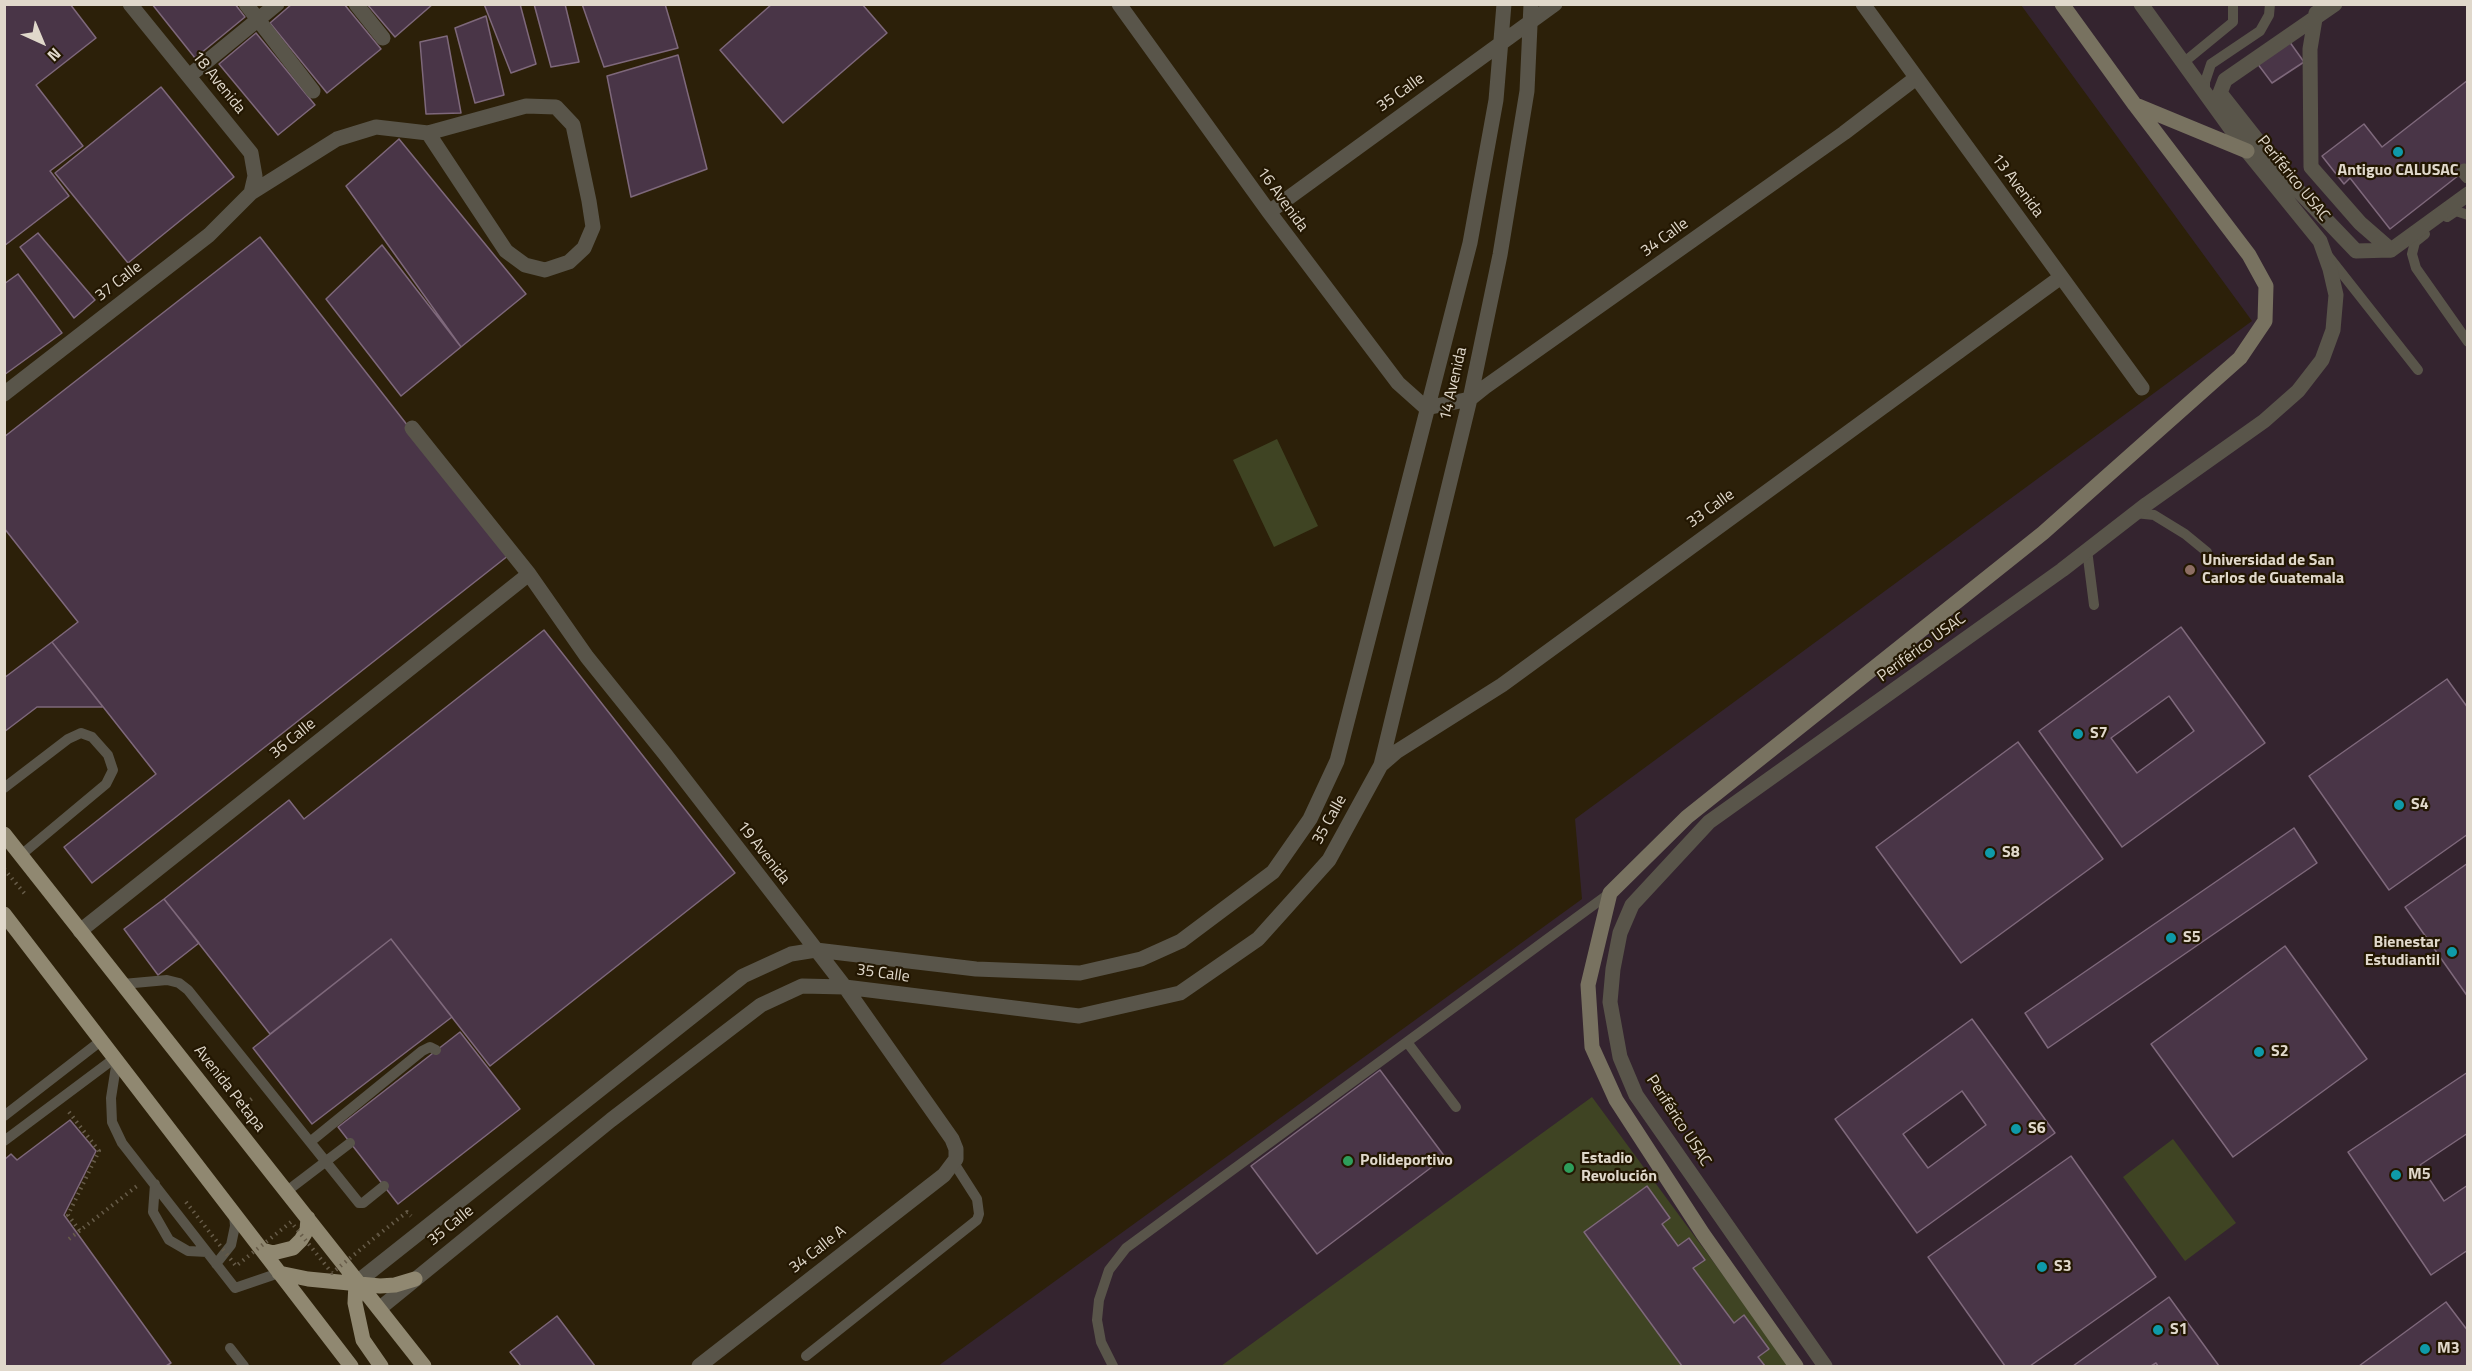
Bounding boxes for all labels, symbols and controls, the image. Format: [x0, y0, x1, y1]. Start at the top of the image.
north arrow [12, 12, 72, 72]
text: N [42, 42, 67, 67]
street label: 18 Avenida [187, 48, 249, 118]
street label: 35 Calle [1374, 69, 1428, 117]
street label: Periférico USAC [2253, 132, 2333, 226]
marker: Antiguo CALUSAC [2391, 145, 2405, 159]
street label: 13 Avenida [1987, 150, 2047, 222]
place label: Antiguo CALUSAC [2338, 161, 2458, 181]
street label: 16 Avenida [1252, 164, 1312, 236]
street label: 34 Calle [1638, 214, 1692, 262]
street label: 37 Calle [92, 258, 146, 306]
street label: 14 Avenida [1436, 345, 1472, 423]
street label: 33 Calle [1684, 485, 1738, 533]
place label: Universidad de San Carlos de Guatemala [2202, 551, 2344, 589]
marker: Universidad de San Carlos de Guatemala [2183, 563, 2197, 577]
street label: Periférico USAC [1874, 610, 1970, 686]
street label: 36 Calle [266, 715, 320, 763]
place label: S7 [2090, 724, 2108, 744]
marker: S7 [2071, 727, 2085, 741]
street label: 35 Calle [1309, 792, 1351, 848]
place label: S4 [2411, 795, 2429, 815]
marker: S4 [2392, 798, 2406, 812]
street label: 19 Avenida [732, 818, 794, 888]
place label: S8 [2002, 843, 2020, 863]
marker: S8 [1983, 846, 1997, 860]
place label: S5 [2183, 928, 2201, 948]
marker: S5 [2164, 931, 2178, 945]
place label: Bienestar Estudiantil [2365, 933, 2440, 971]
marker: Bienestar Estudiantil [2445, 945, 2459, 959]
street label: 35 Calle [855, 961, 911, 987]
street label: Avenida Petapa [189, 1042, 269, 1136]
place label: S2 [2271, 1042, 2289, 1062]
marker: S2 [2252, 1045, 2266, 1059]
street label: Periférico USAC [1641, 1072, 1715, 1170]
place label: S6 [2028, 1119, 2046, 1139]
marker: S6 [2009, 1122, 2023, 1136]
place label: Estadio Revolución [1581, 1149, 1657, 1187]
place label: Polideportivo [1360, 1151, 1453, 1171]
marker: Polideportivo [1341, 1154, 1355, 1168]
marker: Estadio Revolución [1562, 1161, 1576, 1175]
place label: M5 [2408, 1165, 2431, 1185]
marker: M5 [2389, 1168, 2403, 1182]
street label: 35 Calle [424, 1202, 478, 1250]
street label: 34 Calle A [786, 1222, 850, 1278]
place label: S3 [2054, 1257, 2072, 1277]
marker: S3 [2035, 1260, 2049, 1274]
place label: S1 [2170, 1320, 2188, 1340]
marker: S1 [2151, 1323, 2165, 1337]
place label: M3 [2437, 1339, 2460, 1359]
marker: M3 [2418, 1342, 2432, 1356]

